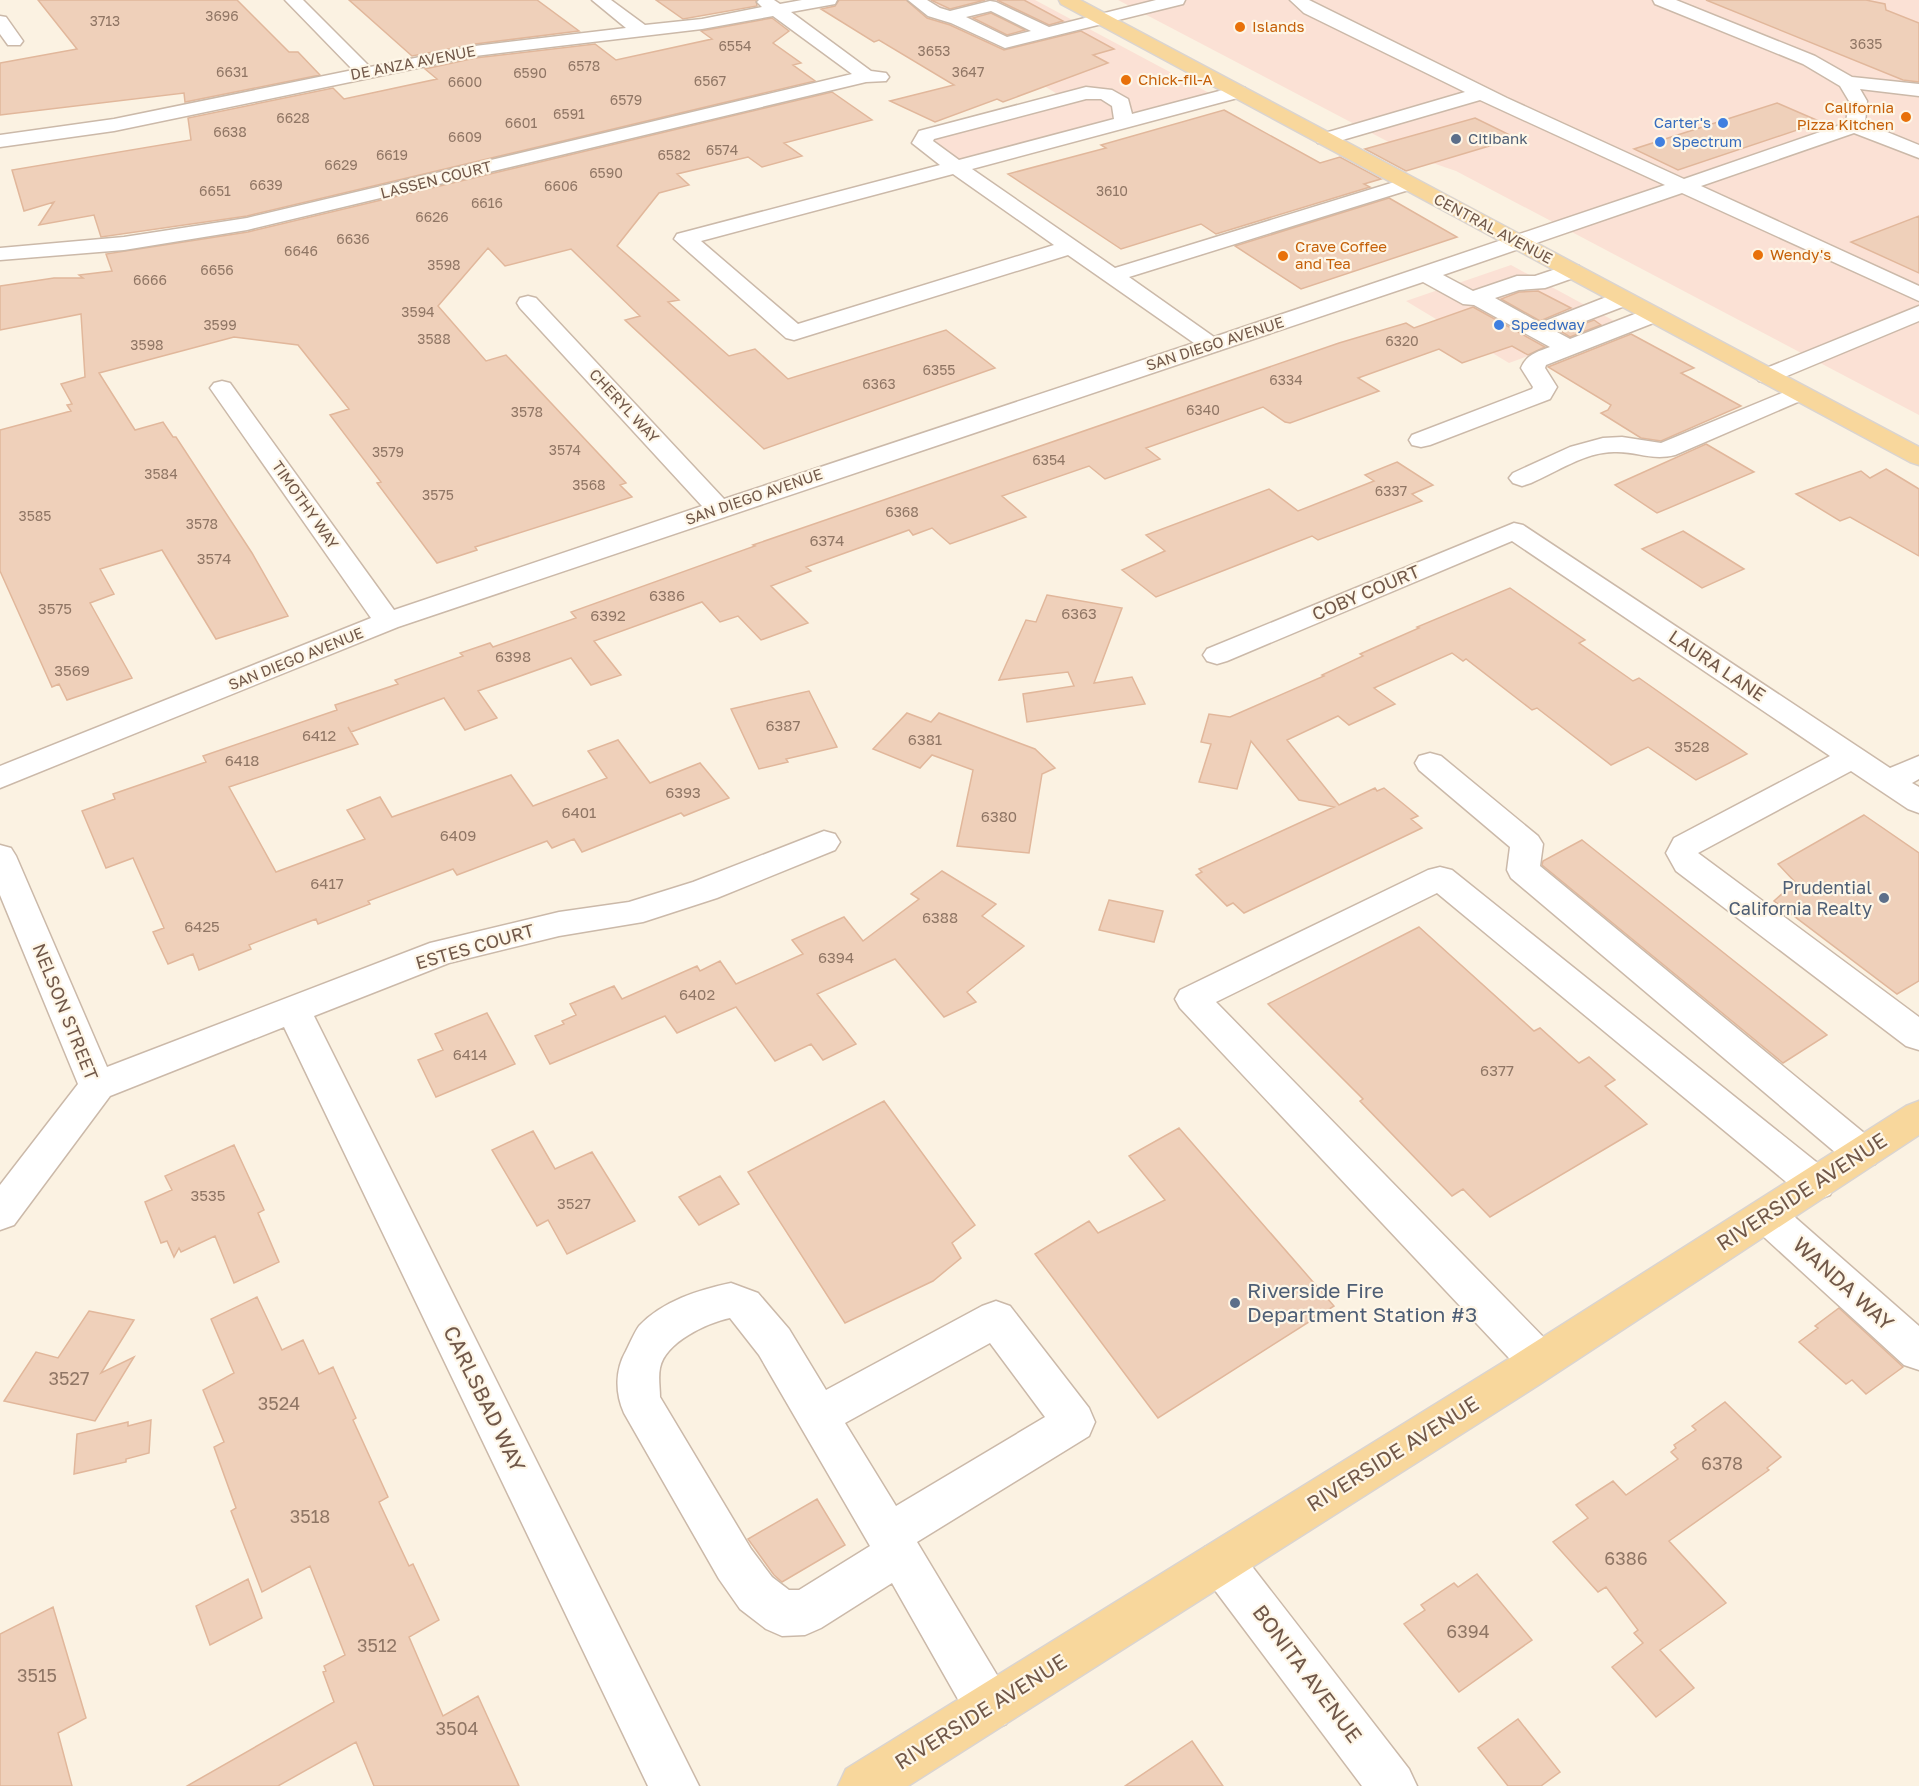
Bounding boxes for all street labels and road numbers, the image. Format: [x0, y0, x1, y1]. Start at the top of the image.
street label: DE ANZA AVENUE [349, 41, 477, 83]
street label: LASSEN COURT [378, 157, 493, 202]
street label: CENTRAL AVENUE [1431, 189, 1556, 267]
street label: SAN DIEGO AVENUE [1144, 312, 1286, 374]
street label: CHERYL WAY [586, 365, 664, 446]
street label: TIMOTHY WAY [269, 457, 343, 552]
street label: SAN DIEGO AVENUE [683, 464, 825, 528]
street label: COBY COURT [1308, 560, 1423, 625]
street label: SAN DIEGO AVENUE [226, 623, 366, 693]
street label: LAURA LANE [1665, 625, 1770, 706]
street label: ESTES COURT [413, 919, 537, 973]
street label: NELSON STREET [28, 940, 103, 1083]
street label: RIVERSIDE AVENUE [1711, 1126, 1892, 1256]
street label: WANDA WAY [1788, 1231, 1900, 1336]
street label: CARLSBAD WAY [438, 1321, 532, 1476]
street label: RIVERSIDE AVENUE [1302, 1390, 1483, 1517]
street label: BONITA AVENUE [1247, 1599, 1368, 1747]
street label: RIVERSIDE AVENUE [890, 1648, 1071, 1775]

